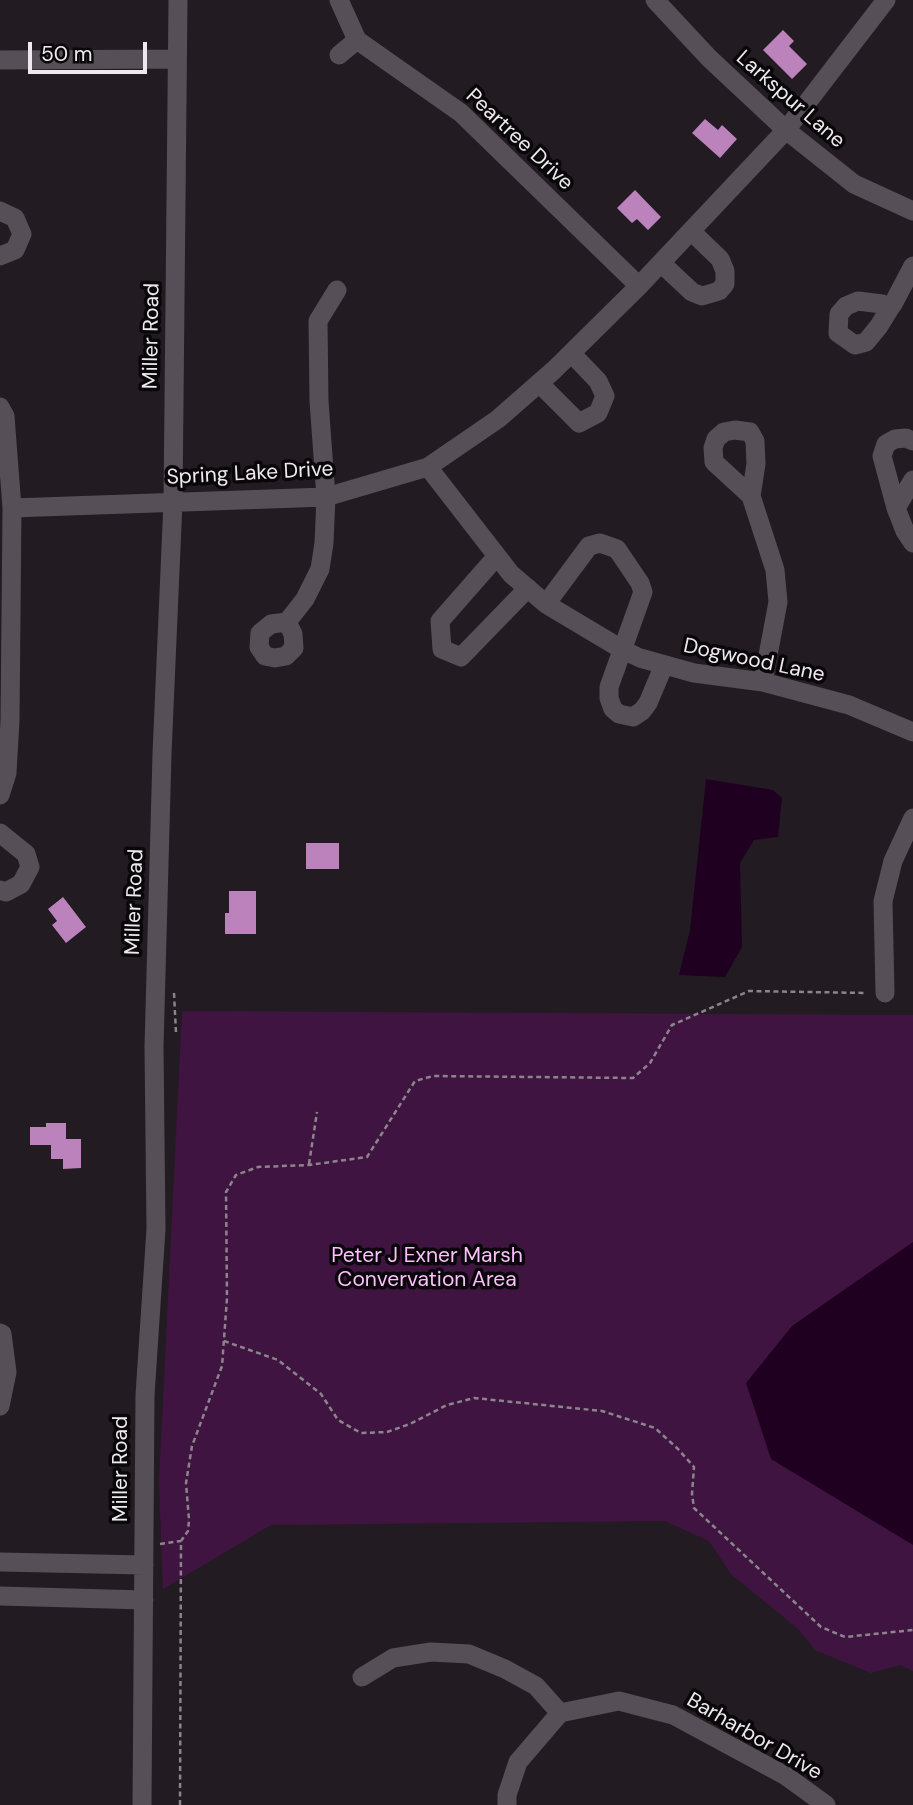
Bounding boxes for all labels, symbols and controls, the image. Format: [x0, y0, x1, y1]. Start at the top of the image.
scale bar [32, 28, 150, 72]
text: 50 m [41, 40, 92, 68]
street label: Larkspur Lane [730, 46, 850, 154]
street label: Peartree Drive [460, 84, 578, 196]
street label: Miller Road [138, 283, 166, 389]
street label: Spring Lake Drive [166, 457, 334, 491]
street label: Dogwood Lane [681, 634, 827, 688]
street label: Miller Road [121, 848, 149, 956]
park label: Peter J Exner Marsh Convervation Area [331, 1243, 523, 1293]
street label: Miller Road [108, 1416, 134, 1522]
street label: Barharbor Drive [682, 1688, 826, 1786]

